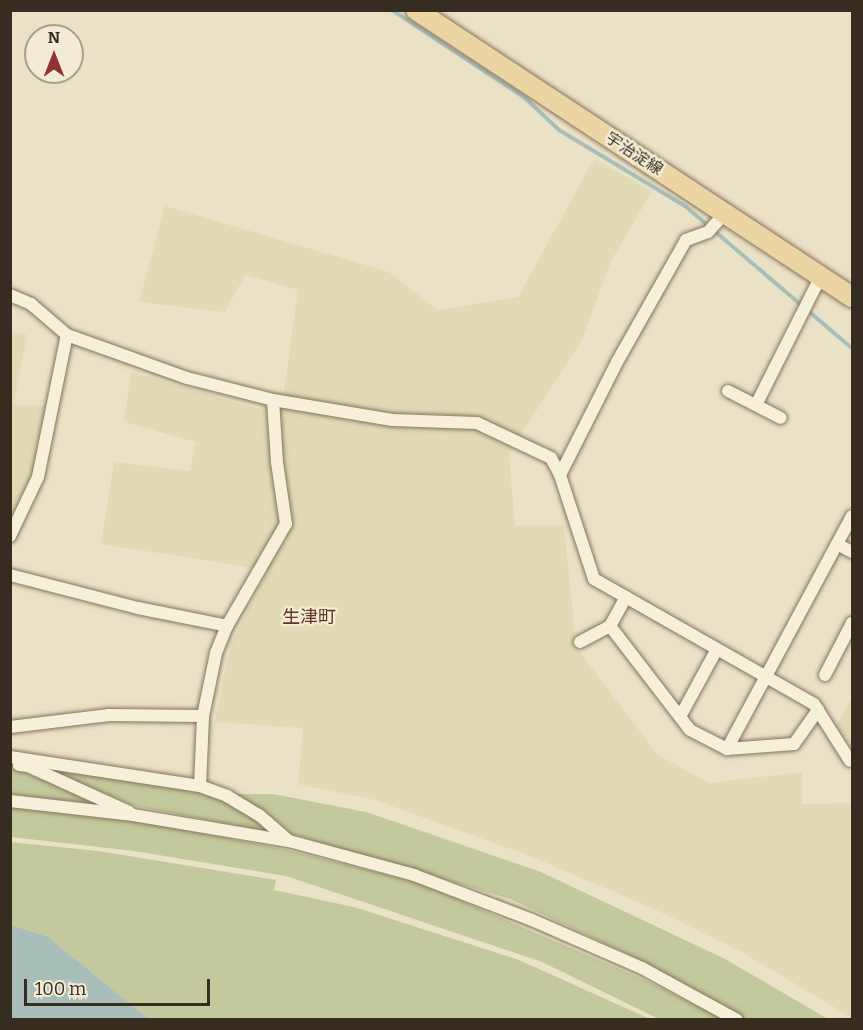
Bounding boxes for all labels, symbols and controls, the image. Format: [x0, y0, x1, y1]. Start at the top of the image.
north arrow [24, 24, 84, 84]
text: N [48, 28, 60, 47]
street label: 宇治淀線 [602, 129, 666, 179]
district label: 生津町 [282, 606, 336, 628]
scale bar [27, 967, 213, 1005]
text: 100 m [35, 978, 86, 1000]

